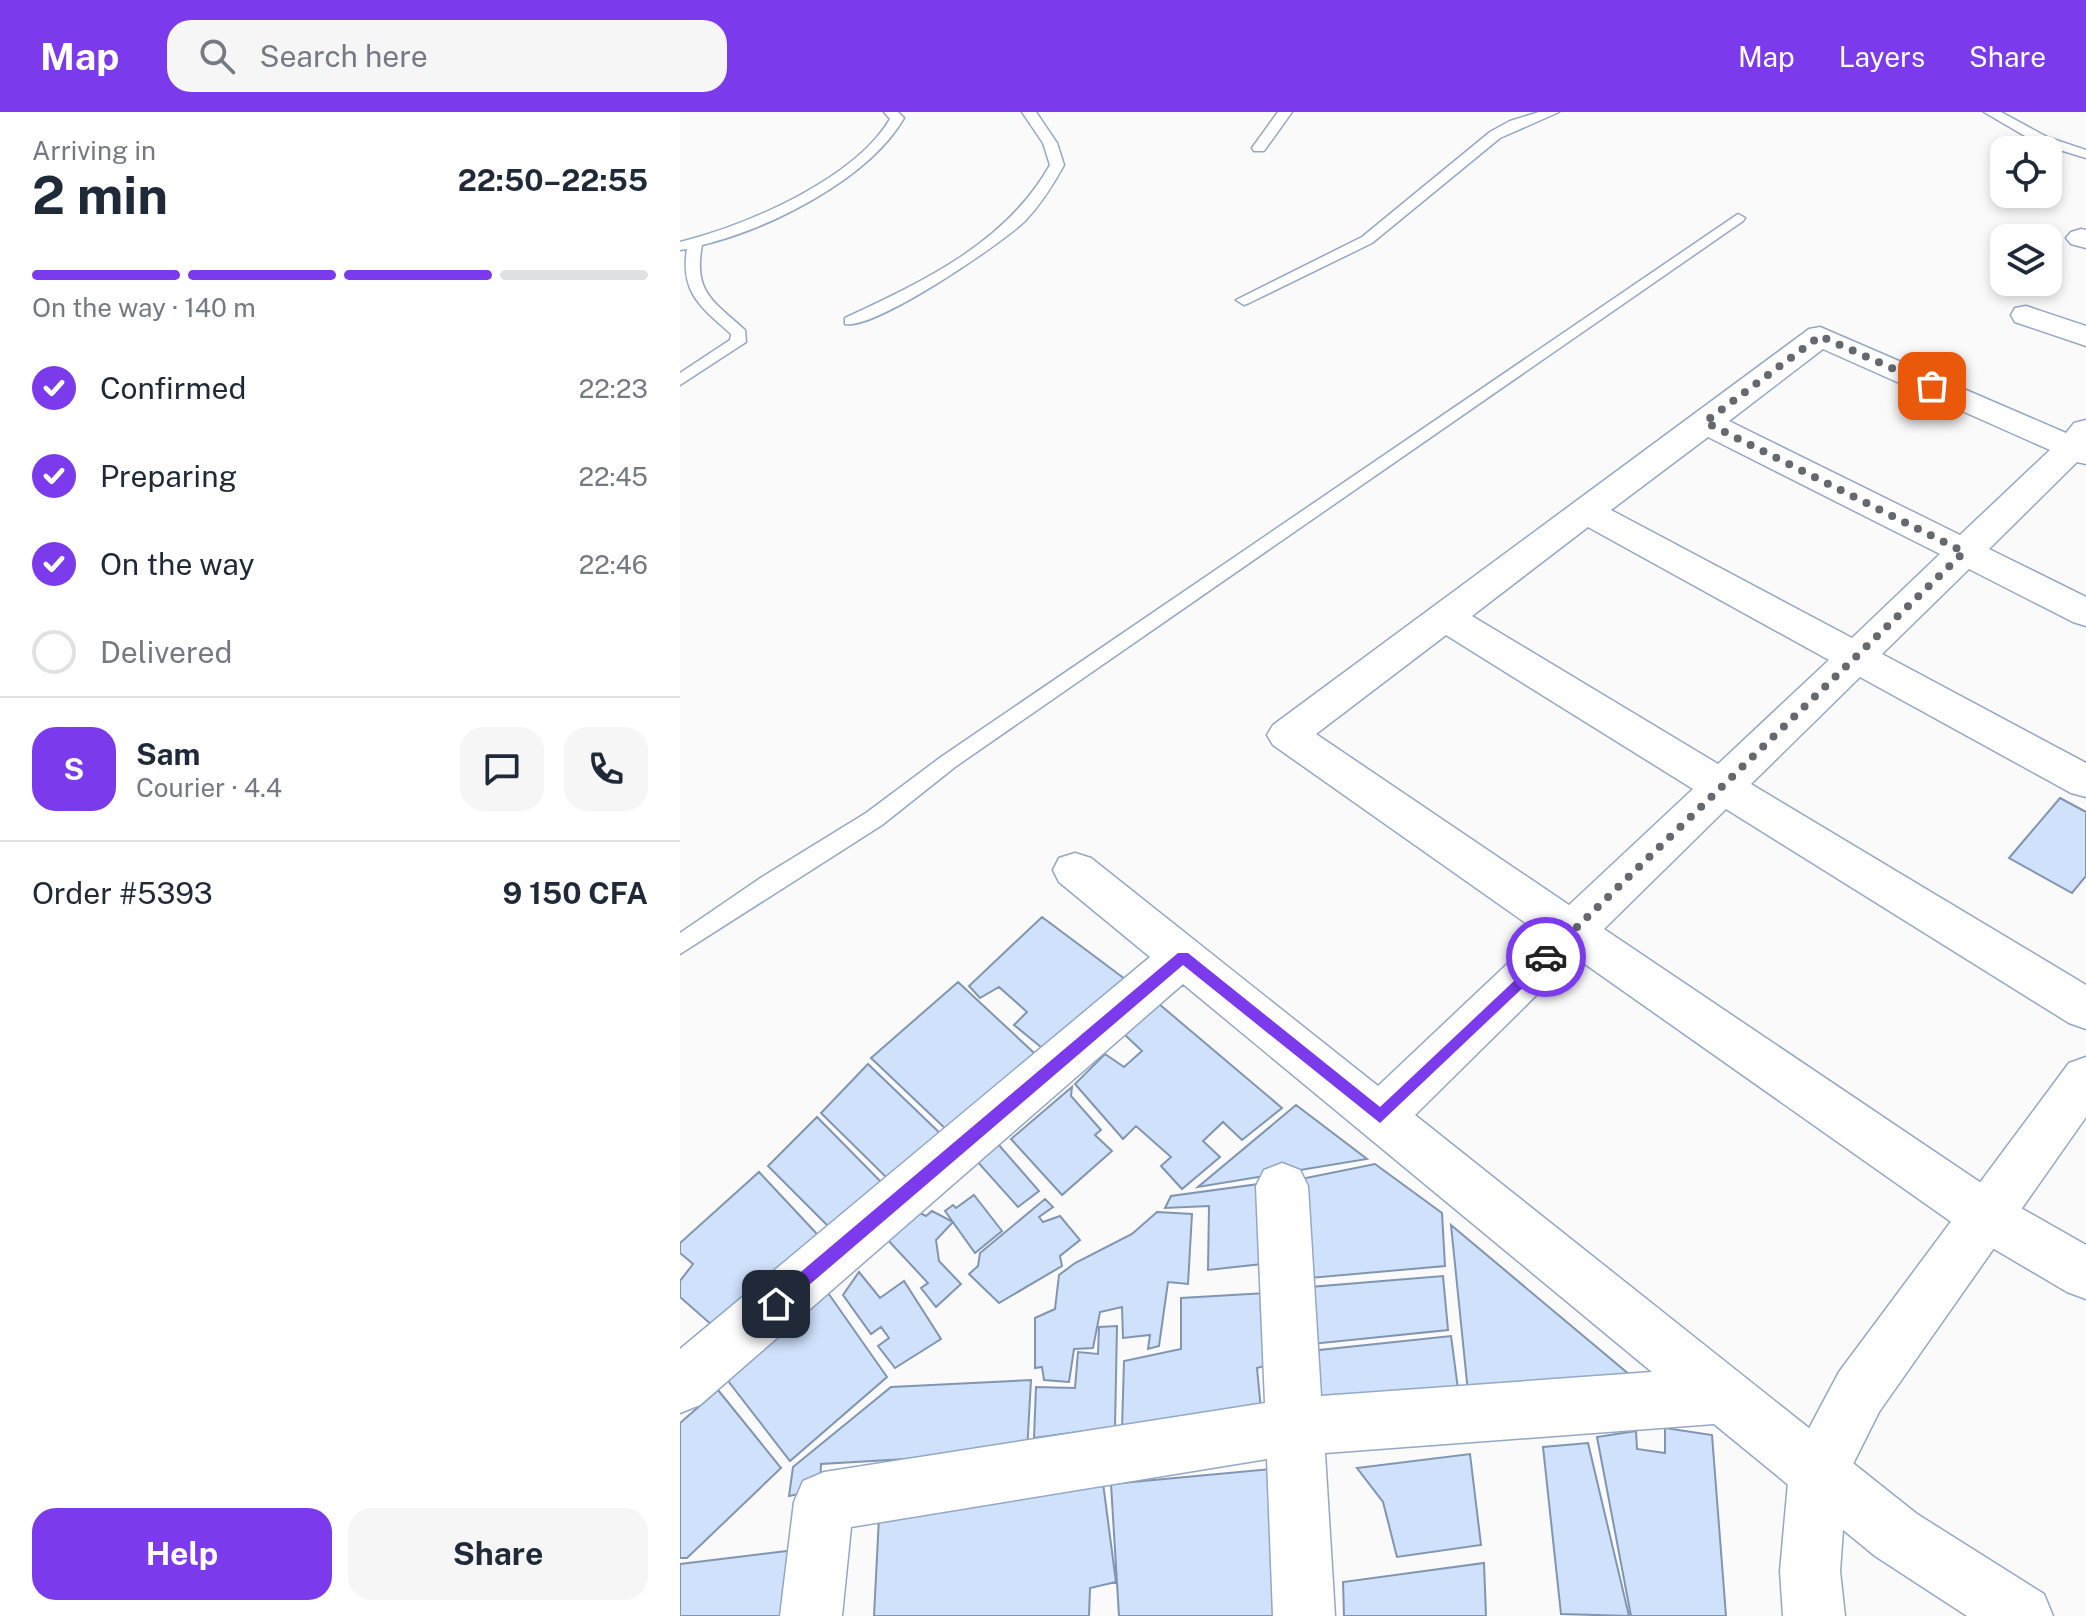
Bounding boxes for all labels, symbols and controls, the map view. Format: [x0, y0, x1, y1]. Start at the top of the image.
search box [167, 20, 727, 92]
text: Map [40, 34, 119, 79]
icon: search [195, 34, 239, 78]
text: Search here [259, 38, 428, 74]
text: Map [1738, 40, 1795, 73]
text: Layers [1839, 40, 1925, 73]
text: Share [1969, 40, 2046, 73]
text: Arriving in [32, 135, 156, 166]
map controls [1990, 136, 2062, 296]
button: locate [1990, 136, 2062, 208]
text: 22:50–22:55 [458, 162, 648, 198]
text: 2 min [32, 165, 168, 226]
button: layers [1990, 224, 2062, 296]
text: On the way · 140 m [32, 292, 256, 323]
pin [1898, 352, 1966, 420]
icon: bag [1910, 364, 1954, 408]
icon: check [32, 366, 76, 410]
text: Confirmed [100, 370, 246, 406]
text: 22:23 [579, 373, 648, 404]
icon: check [32, 454, 76, 498]
text: Preparing [100, 458, 237, 494]
text: 22:45 [579, 461, 648, 492]
icon: check [32, 542, 76, 586]
text: On the way [100, 546, 254, 582]
text: 22:46 [579, 549, 648, 580]
text: Delivered [100, 634, 232, 670]
button: chat [460, 727, 544, 811]
button: phone [564, 727, 648, 811]
text: Sam [136, 736, 200, 772]
text: S [64, 751, 84, 787]
text: Courier · 4.4 [136, 772, 282, 803]
text: Order #5393 [32, 875, 213, 911]
text: 9 150 CFA [503, 875, 648, 911]
courier [1506, 917, 1586, 997]
icon: car [1524, 935, 1568, 979]
pin [742, 1270, 810, 1338]
icon: home [754, 1282, 798, 1326]
button: Help [32, 1508, 332, 1600]
button: Share [348, 1508, 648, 1600]

